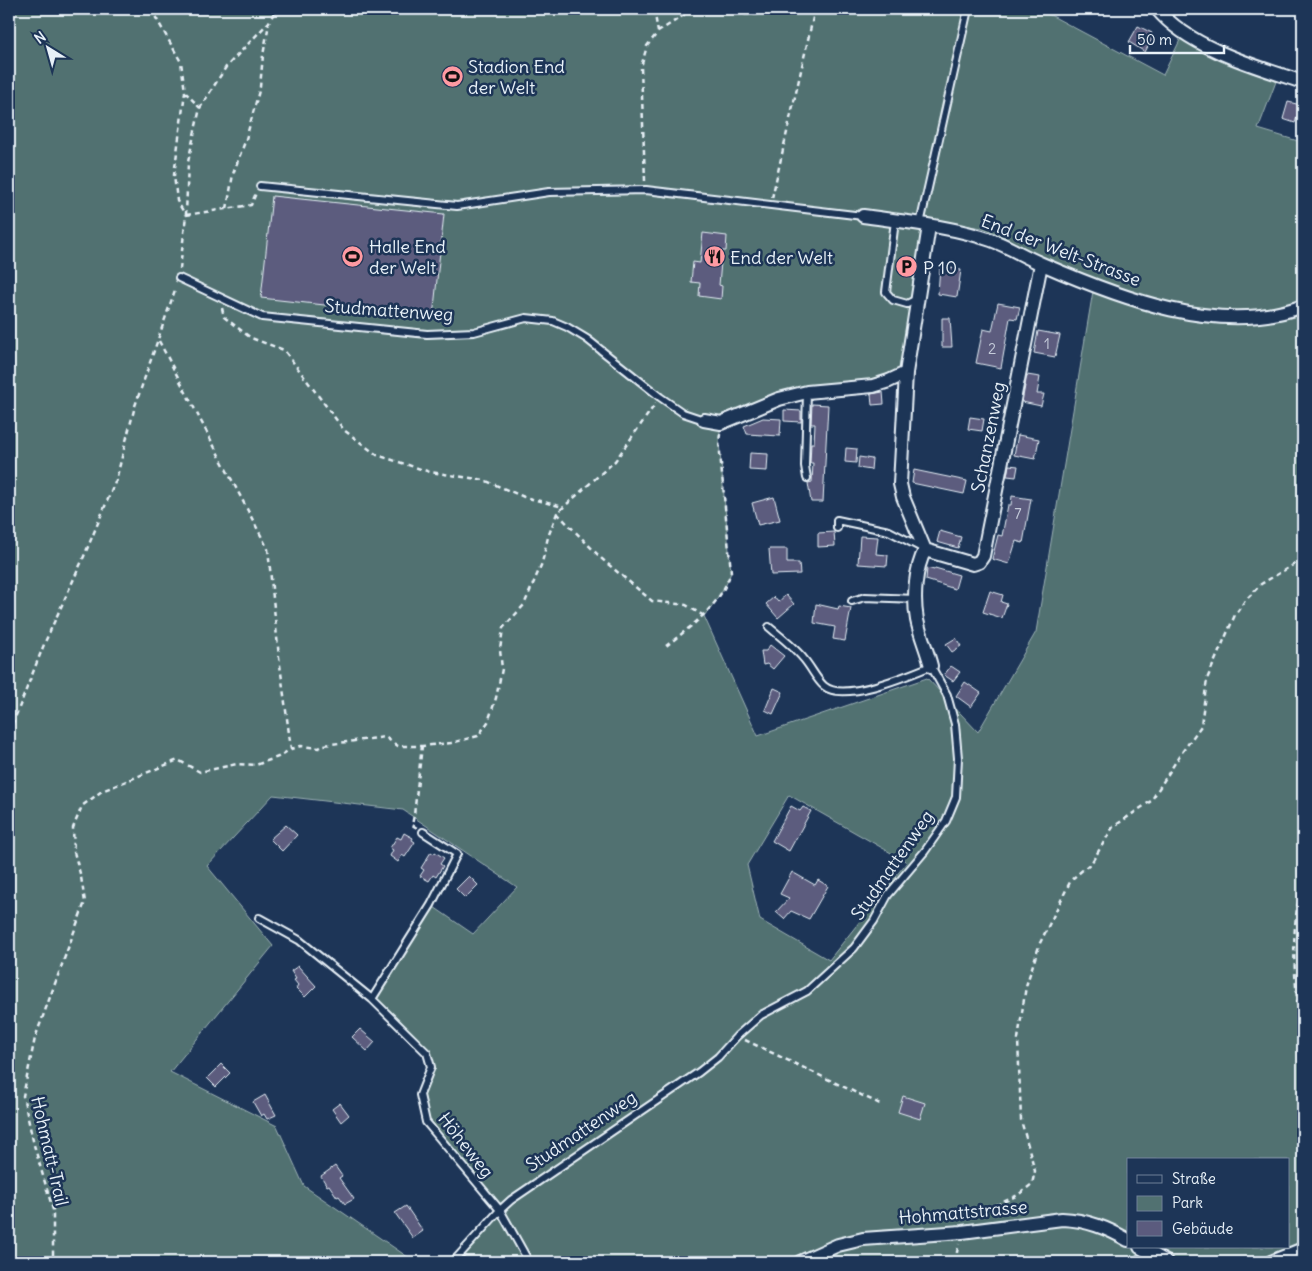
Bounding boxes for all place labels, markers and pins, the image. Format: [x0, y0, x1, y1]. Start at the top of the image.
place label: Stadion End der Welt [468, 55, 565, 99]
sports icon: Stadion End der Welt [440, 64, 464, 88]
place label: Halle End der Welt [369, 235, 446, 279]
sports icon: Halle End der Welt [341, 244, 365, 268]
restaurant icon: End der Welt [702, 245, 726, 269]
place label: End der Welt [730, 246, 833, 269]
parking icon: P 10 [895, 255, 919, 279]
place label: P 10 [923, 256, 957, 279]

